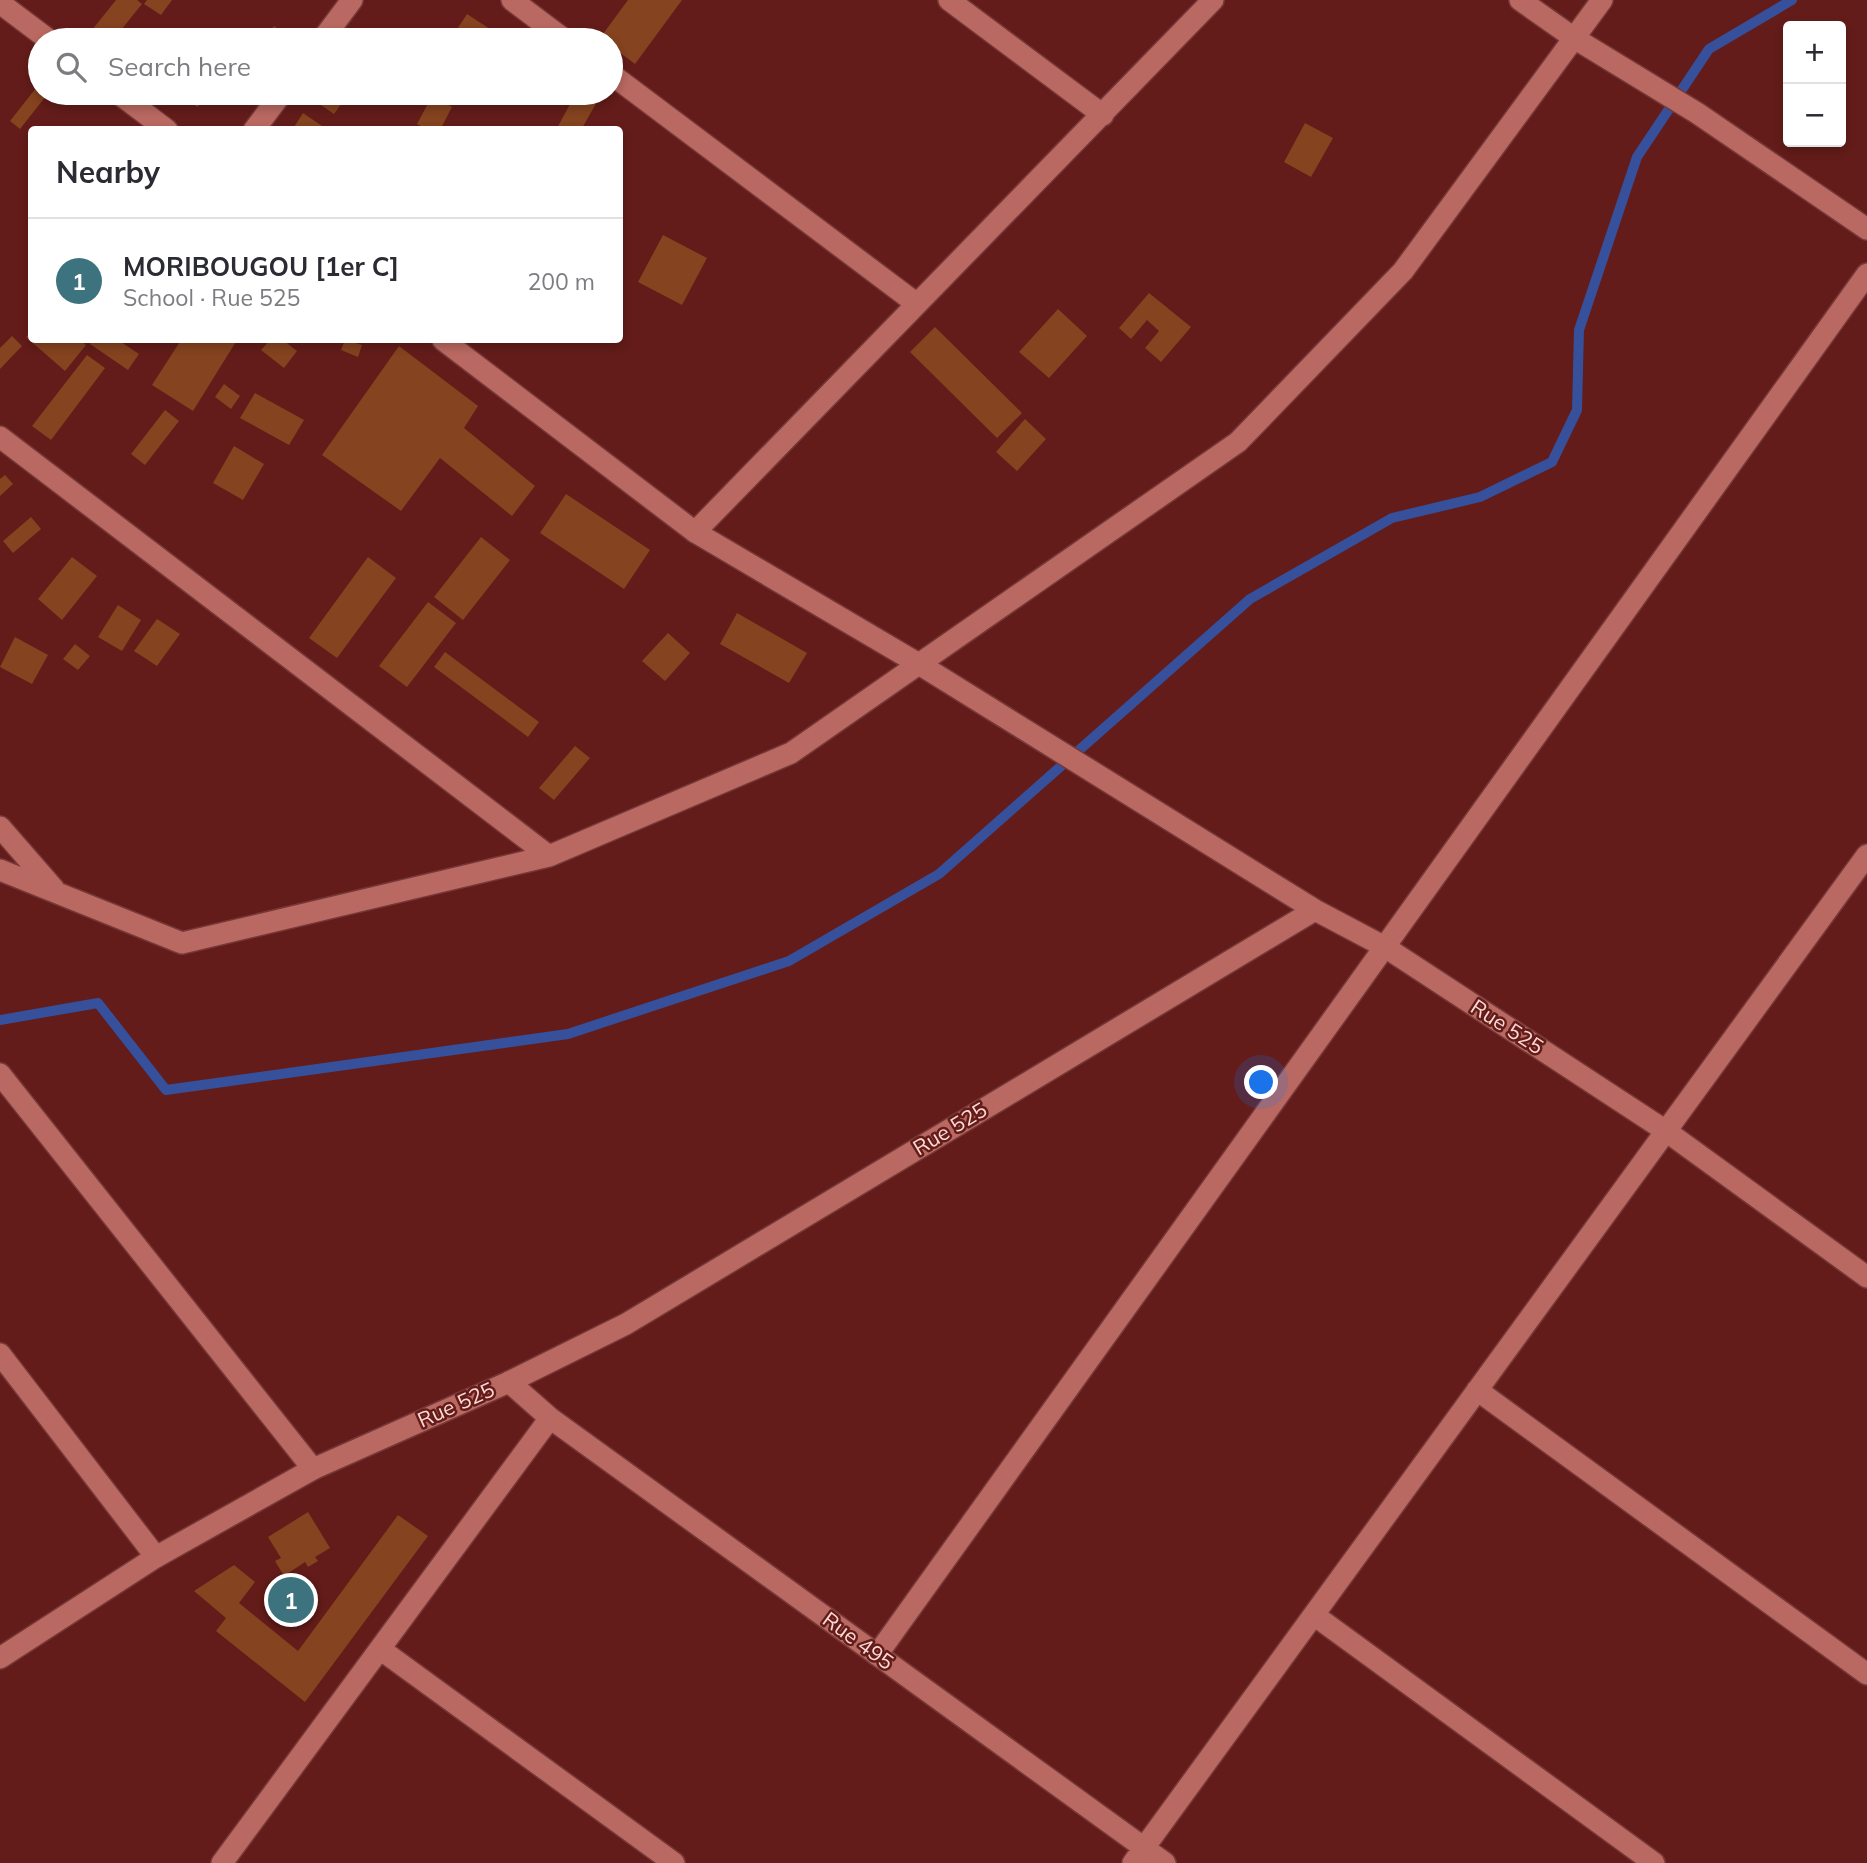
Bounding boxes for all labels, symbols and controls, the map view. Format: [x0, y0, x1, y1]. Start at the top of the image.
map controls [1783, 21, 1846, 147]
button: + [1783, 21, 1846, 84]
search box [28, 28, 623, 105]
icon: search [52, 48, 90, 86]
text: Search here [108, 50, 251, 83]
button: − [1783, 84, 1846, 147]
text: Nearby [56, 153, 160, 191]
text: MORIBOUGOU [1er C] [123, 250, 399, 283]
text: 1 [72, 267, 86, 296]
text: 200 m [527, 267, 595, 296]
text: School · Rue 525 [123, 283, 300, 312]
street label: Rue 525 [1466, 993, 1549, 1059]
your location [1244, 1065, 1278, 1099]
street label: Rue 525 [908, 1096, 991, 1160]
street label: Rue 525 [413, 1376, 498, 1433]
pin: 1 [268, 1574, 314, 1626]
street label: Rue 495 [818, 1606, 899, 1675]

